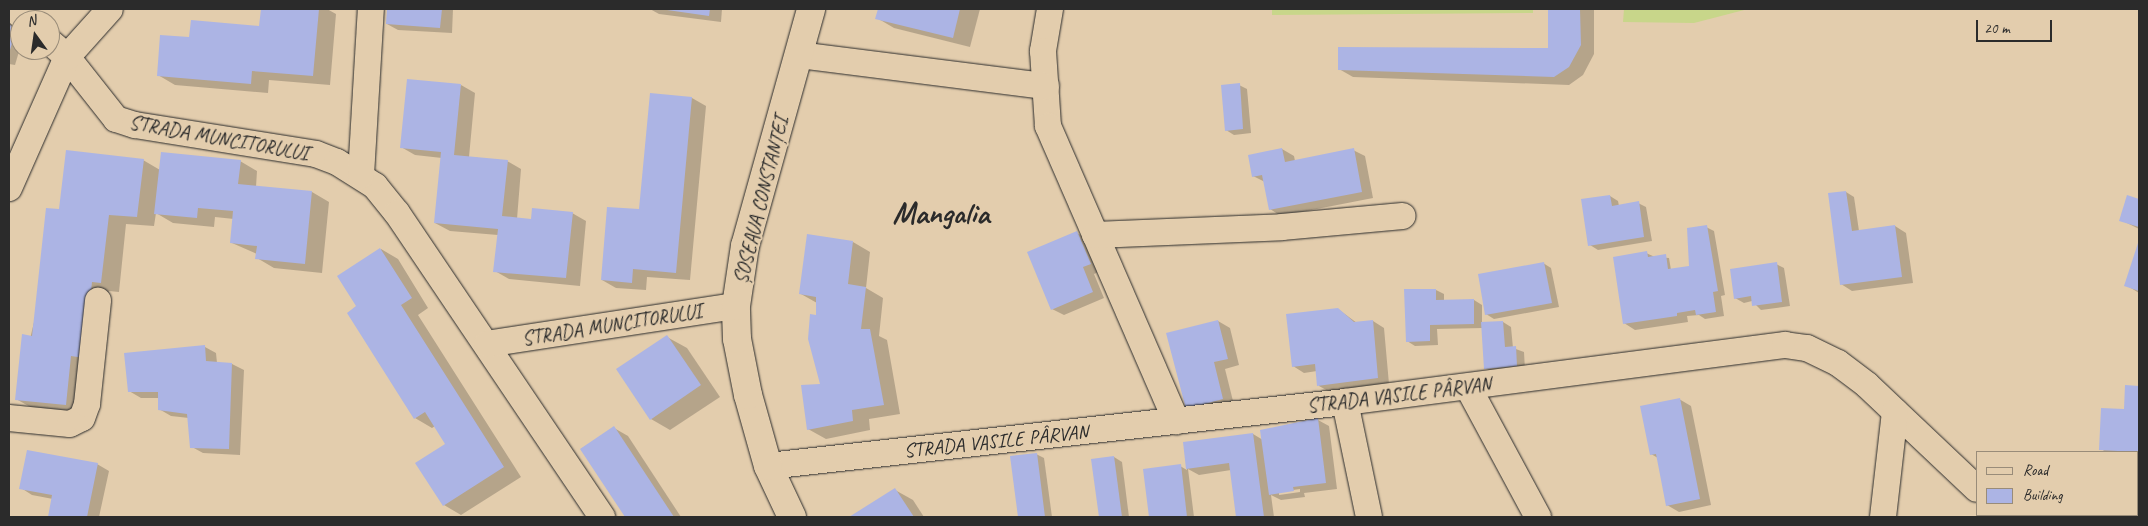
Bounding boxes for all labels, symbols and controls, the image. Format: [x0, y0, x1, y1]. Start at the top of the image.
north arrow [10, 10, 60, 60]
scale bar [1978, 10, 2054, 42]
text: N [25, 12, 38, 30]
text: 20 m [1984, 19, 2010, 38]
street label: STRADA MUNCITORULUI [127, 110, 311, 166]
street label: ȘOSEAUA CONSTANȚEI [729, 114, 793, 286]
district label: Mangalia [893, 195, 989, 231]
street label: STRADA MUNCITORULUI [520, 299, 704, 351]
street label: STRADA VASILE PÂRVAN [1306, 372, 1492, 418]
street label: STRADA VASILE PÂRVAN [903, 419, 1089, 463]
legend [1976, 451, 2138, 516]
text: Road [2023, 461, 2048, 480]
text: Building [2023, 486, 2062, 505]

